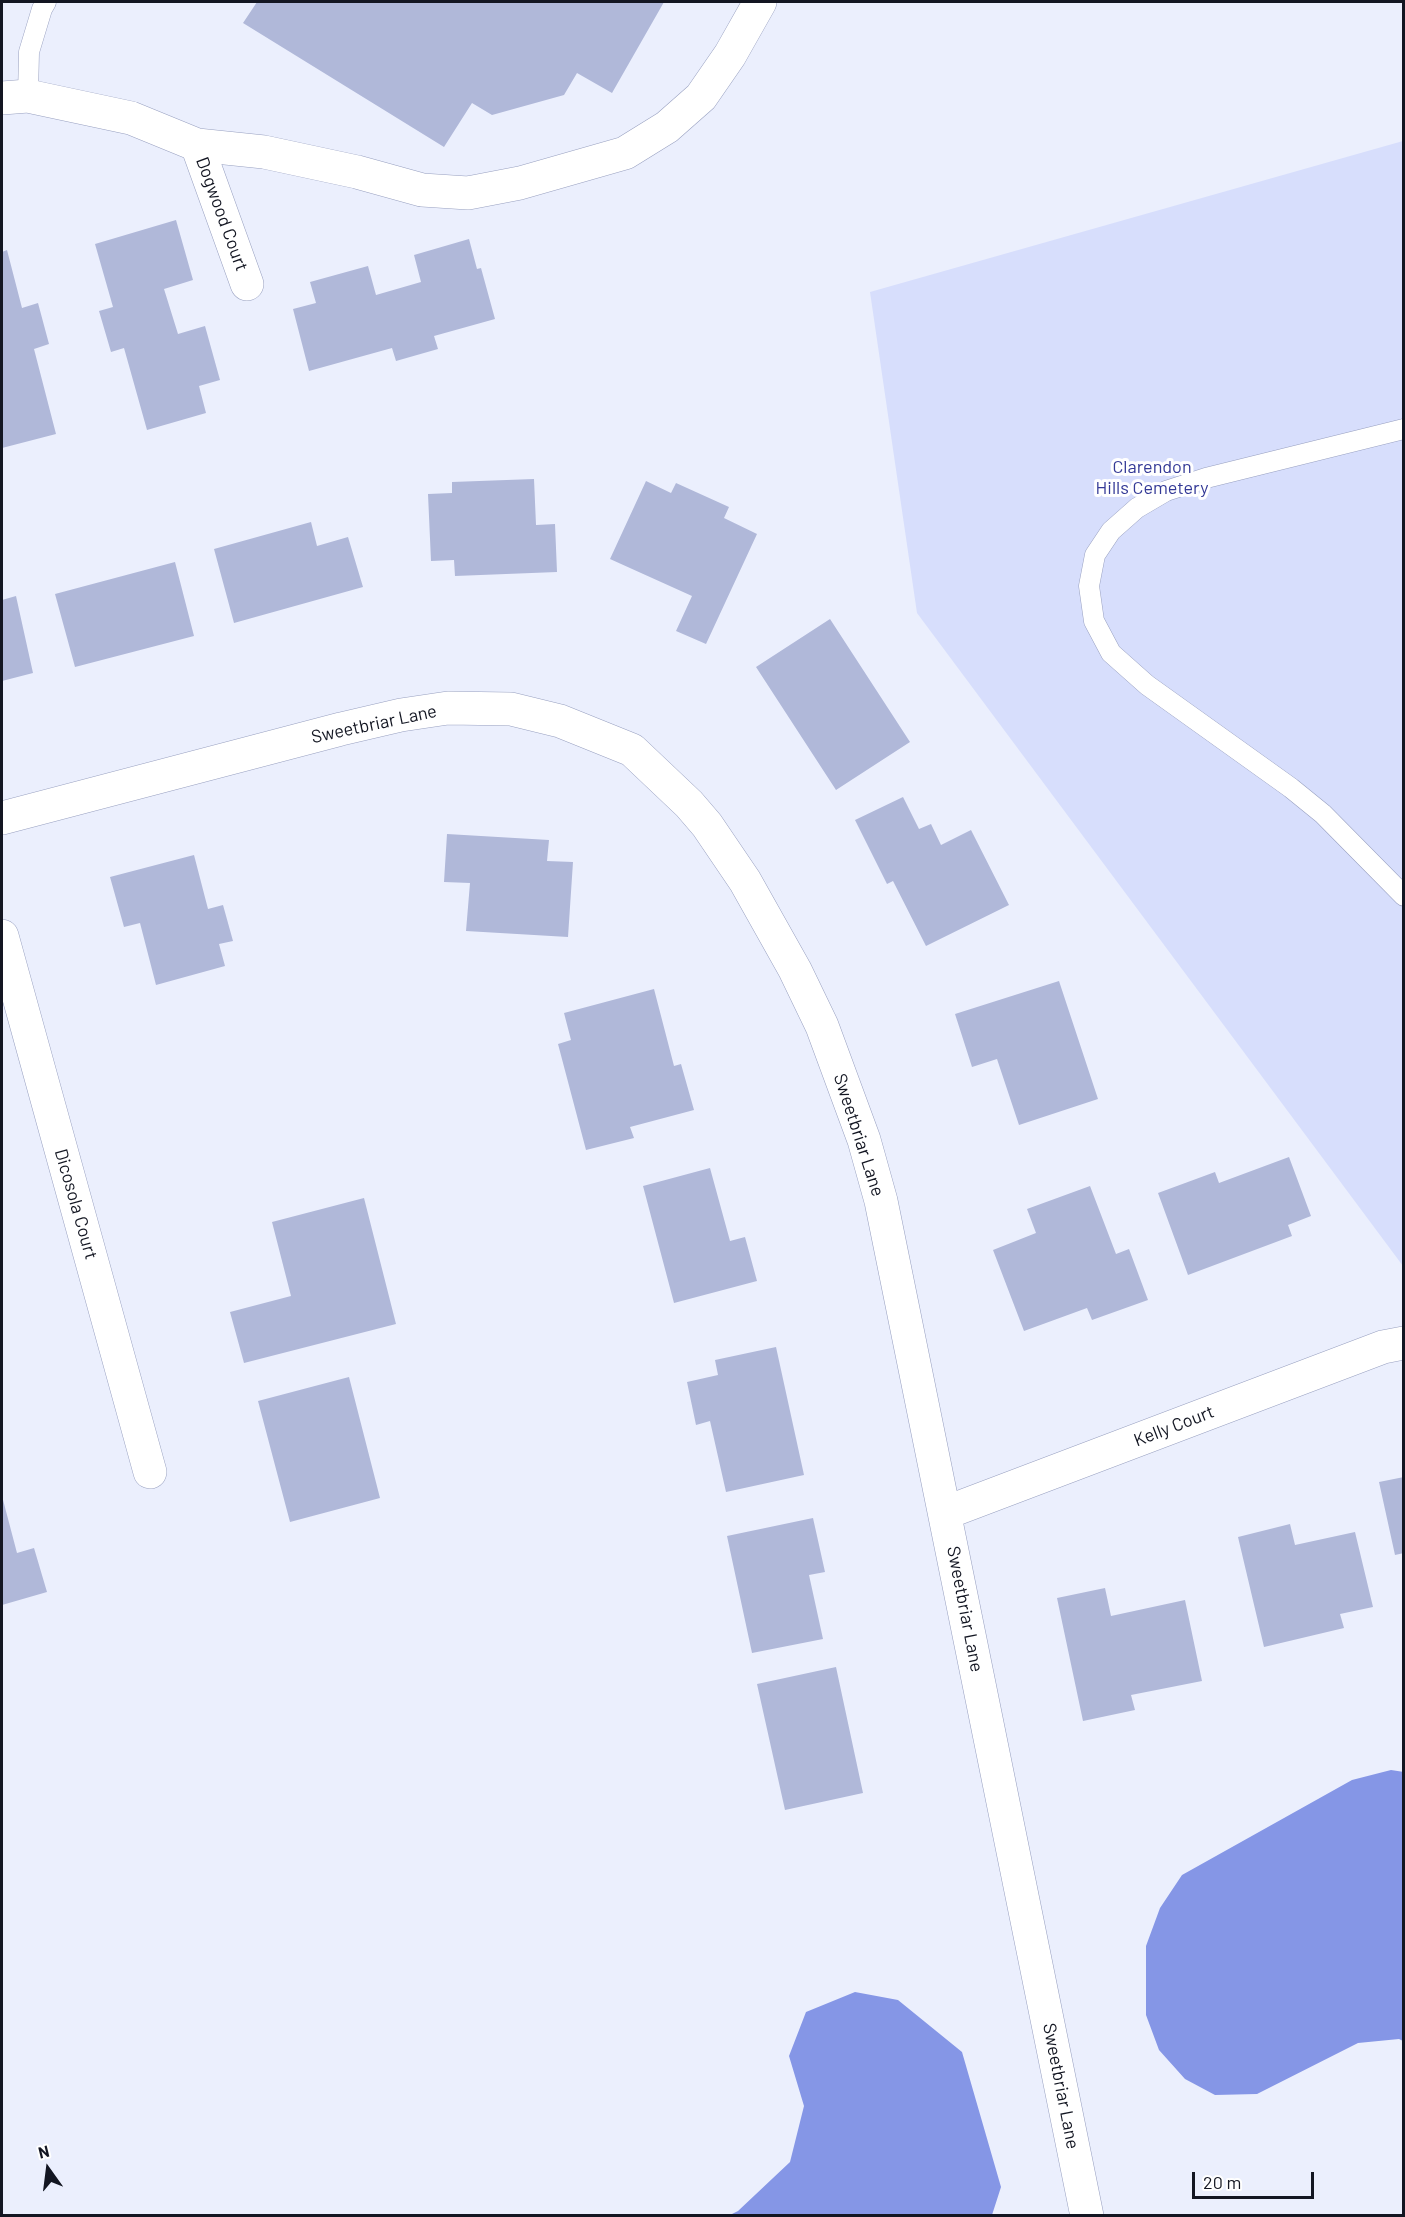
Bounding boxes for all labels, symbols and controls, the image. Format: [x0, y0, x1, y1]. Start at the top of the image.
street label: Dogwood Court [191, 154, 253, 274]
park label: Clarendon Hills Cemetery [1096, 456, 1208, 498]
street label: Sweetbriar Lane [309, 700, 439, 748]
street label: Sweetbriar Lane [829, 1071, 889, 1199]
street label: Dicosola Court [50, 1146, 102, 1262]
street label: Kelly Court [1131, 1401, 1217, 1451]
street label: Sweetbriar Lane [942, 1544, 988, 1674]
street label: Sweetbriar Lane [1038, 2021, 1084, 2151]
north arrow [18, 2139, 78, 2199]
text: N [36, 2141, 51, 2162]
scale bar [1195, 2160, 1316, 2198]
text: 20 m [1203, 2171, 1241, 2193]

